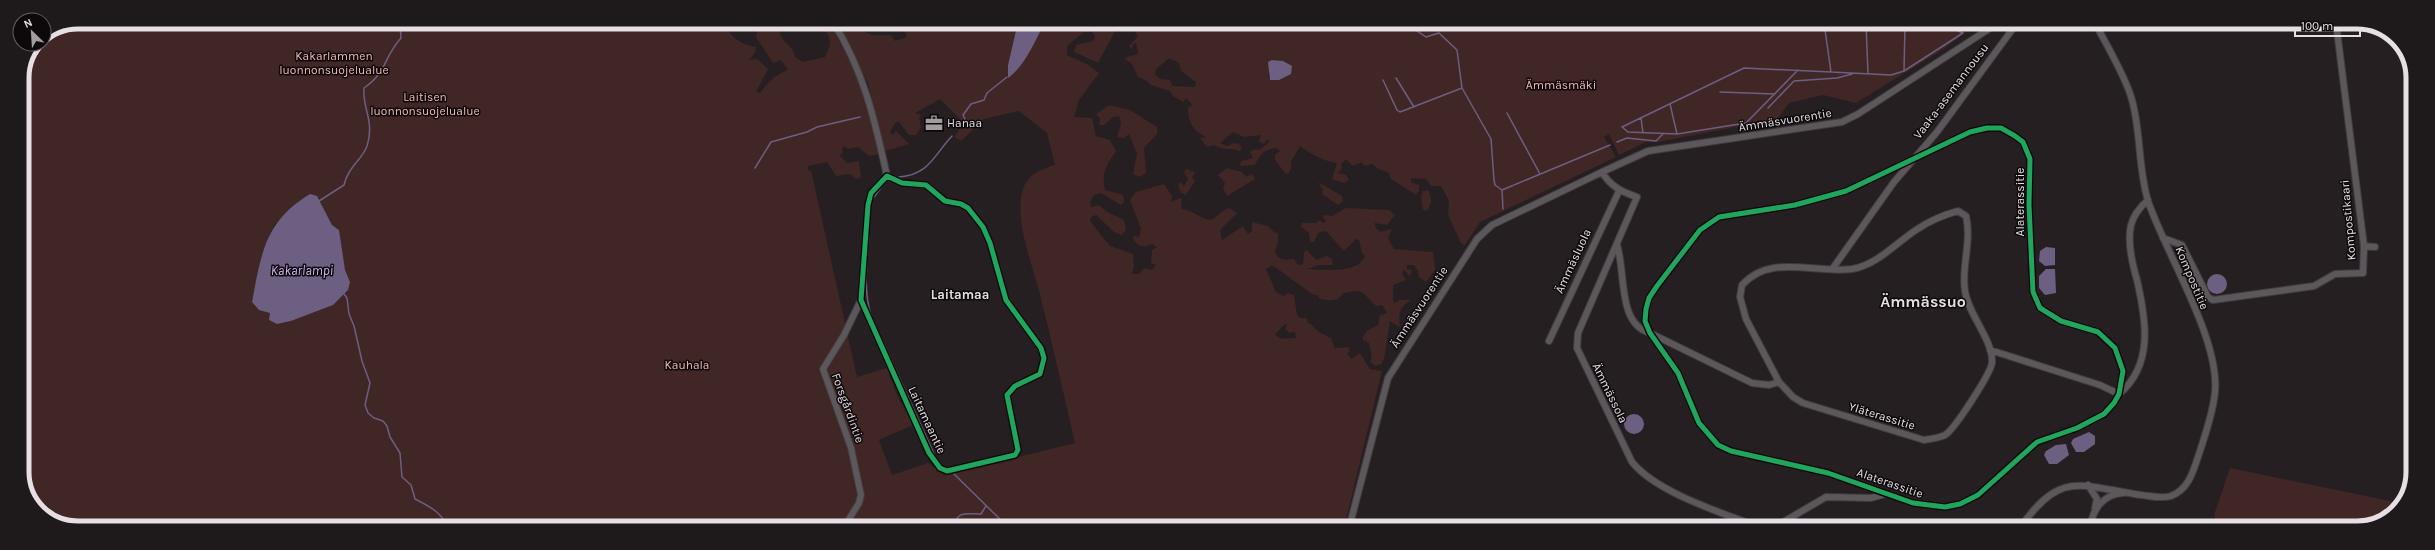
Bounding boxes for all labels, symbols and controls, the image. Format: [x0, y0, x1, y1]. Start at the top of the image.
north arrow [12, 12, 52, 52]
scale bar [2295, 12, 2360, 38]
text: N [22, 16, 34, 31]
text: 100 m [2301, 19, 2333, 33]
street label: Vaaka-asemannousu [1911, 40, 1991, 142]
park label: Kakarlammen luonnonsuojelualue [279, 49, 389, 77]
park label: Ämmäsmäki [1526, 78, 1596, 92]
park label: Laitisen luonnonsuojelualue [370, 90, 480, 118]
street label: Ämmäsvuorentie [1737, 106, 1833, 134]
office icon: Hanaa [924, 113, 944, 133]
place label: Hanaa [947, 116, 982, 130]
street label: Alaterassitie [2013, 168, 2027, 236]
street label: Kompostikaari [2337, 179, 2359, 261]
street label: Ämmäsluola [1552, 227, 1594, 295]
street label: Kompostitie [2172, 244, 2212, 312]
water label: Kakarlampi [271, 263, 334, 278]
street label: Ämmäsvuorentie [1388, 264, 1450, 350]
district label: Laitamaa [931, 287, 989, 302]
district label: Ämmässuo [1880, 292, 1966, 311]
park label: Kauhala [665, 358, 709, 372]
street label: Ämmässola [1589, 361, 1631, 425]
street label: Forsgårdintie [829, 371, 867, 445]
street label: Laitamaantie [905, 384, 949, 456]
street label: Yläterassitie [1847, 399, 1917, 433]
street label: Alaterassitie [1855, 465, 1925, 501]

